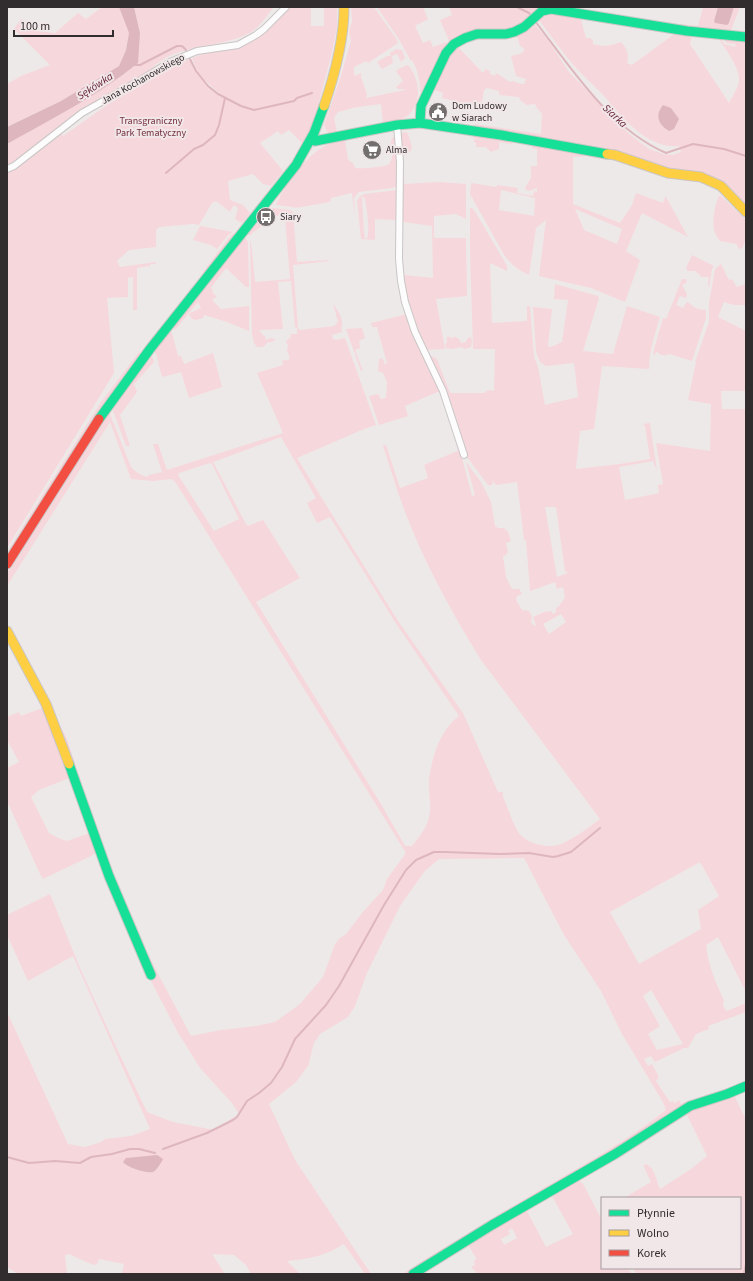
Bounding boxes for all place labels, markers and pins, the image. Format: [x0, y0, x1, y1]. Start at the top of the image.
place label: Dom Ludowy w Siarach [452, 99, 507, 125]
public building icon: Dom Ludowy w Siarach [427, 101, 449, 123]
supermarket icon: Alma [361, 139, 383, 161]
place label: Alma [386, 143, 407, 157]
bus stop icon: Siary [255, 206, 277, 228]
place label: Siary [280, 210, 302, 224]

